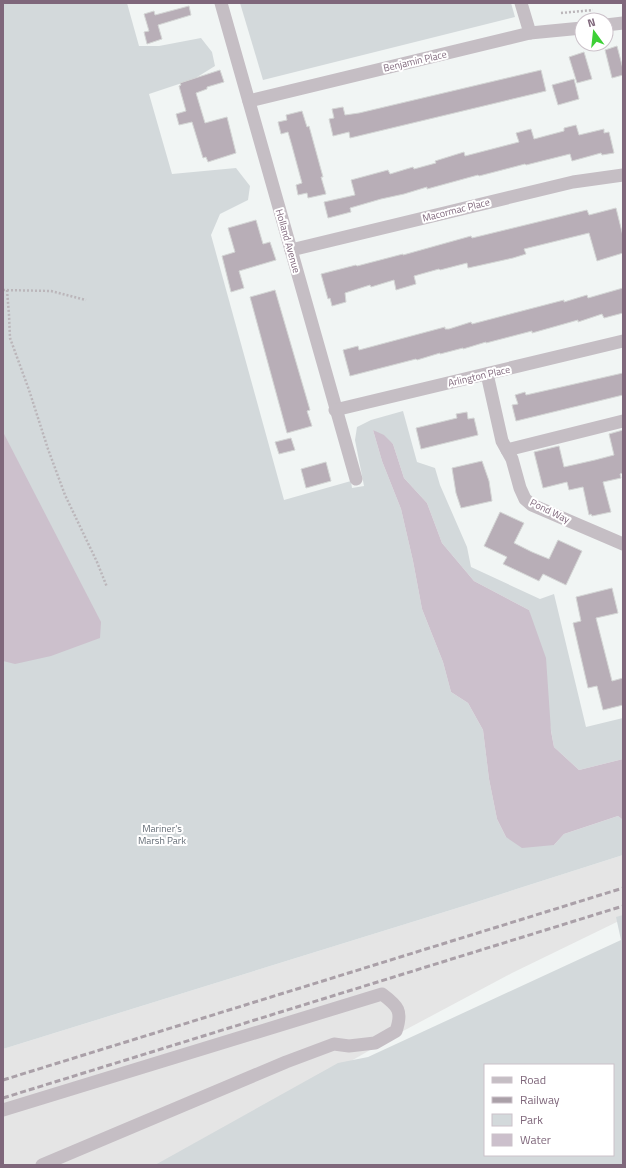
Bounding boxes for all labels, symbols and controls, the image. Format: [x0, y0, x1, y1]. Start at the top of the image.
north arrow [574, 12, 614, 52]
text: N [586, 14, 597, 31]
street label: Benjamin Place [382, 46, 448, 76]
street label: Macormac Place [421, 194, 491, 226]
street label: Holland Avenue [272, 207, 304, 275]
street label: Arlington Place [446, 362, 512, 390]
street label: Pond Way [528, 495, 573, 527]
park label: Mariner's Marsh Park [138, 821, 186, 848]
legend [484, 1064, 614, 1156]
text: Road [520, 1070, 546, 1089]
text: Railway [520, 1090, 560, 1109]
text: Park [520, 1110, 543, 1129]
text: Water [520, 1130, 551, 1149]

